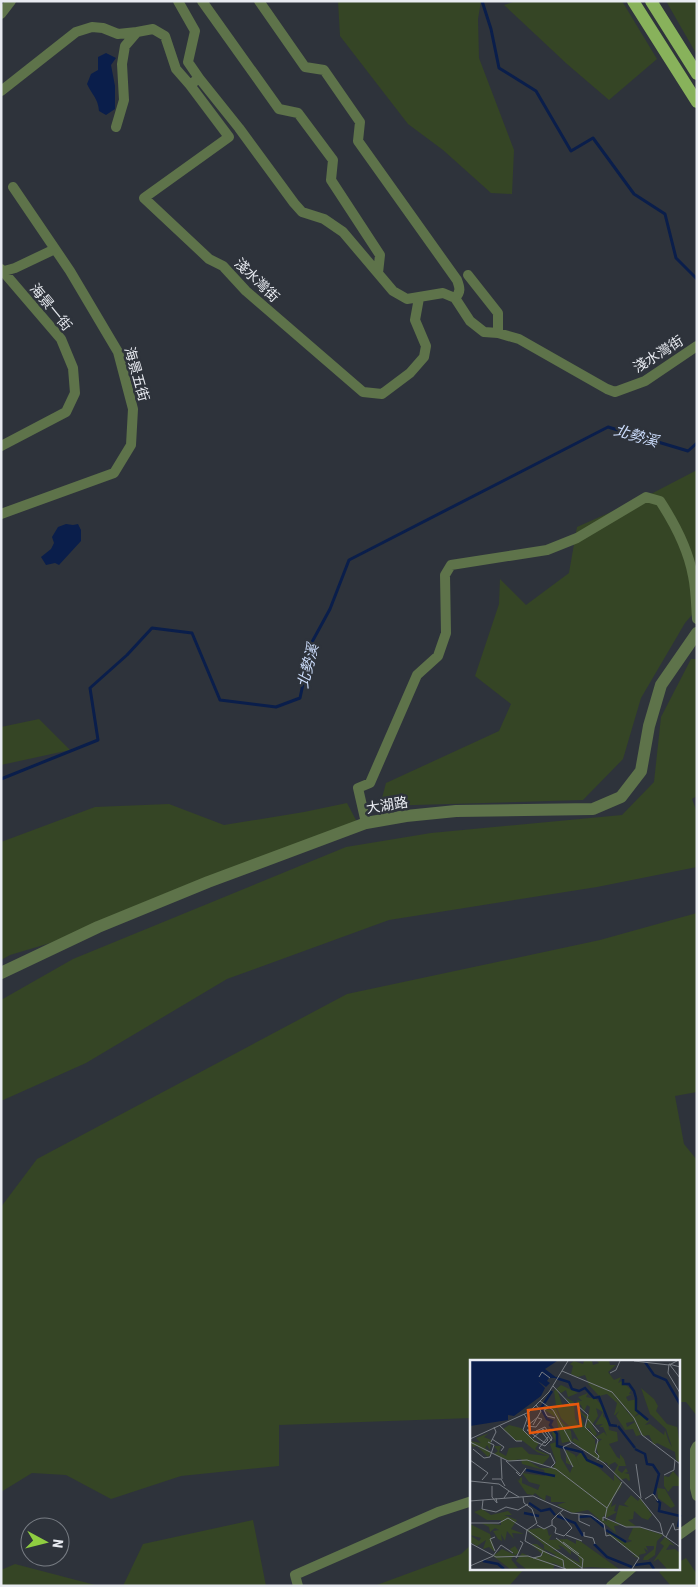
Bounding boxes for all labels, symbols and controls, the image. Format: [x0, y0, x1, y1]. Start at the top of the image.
street label: 淺水灣街 [231, 255, 283, 305]
street label: 海景一街 [27, 280, 75, 334]
street label: 淺水灣街 [630, 332, 686, 376]
street label: 海景五街 [122, 345, 152, 403]
water label: 北勢溪 [612, 421, 662, 451]
water label: 北勢溪 [294, 640, 323, 690]
street label: 大湖路 [365, 794, 409, 816]
inset map [470, 1360, 680, 1570]
north arrow [20, 1517, 70, 1567]
text: N [49, 1538, 66, 1549]

